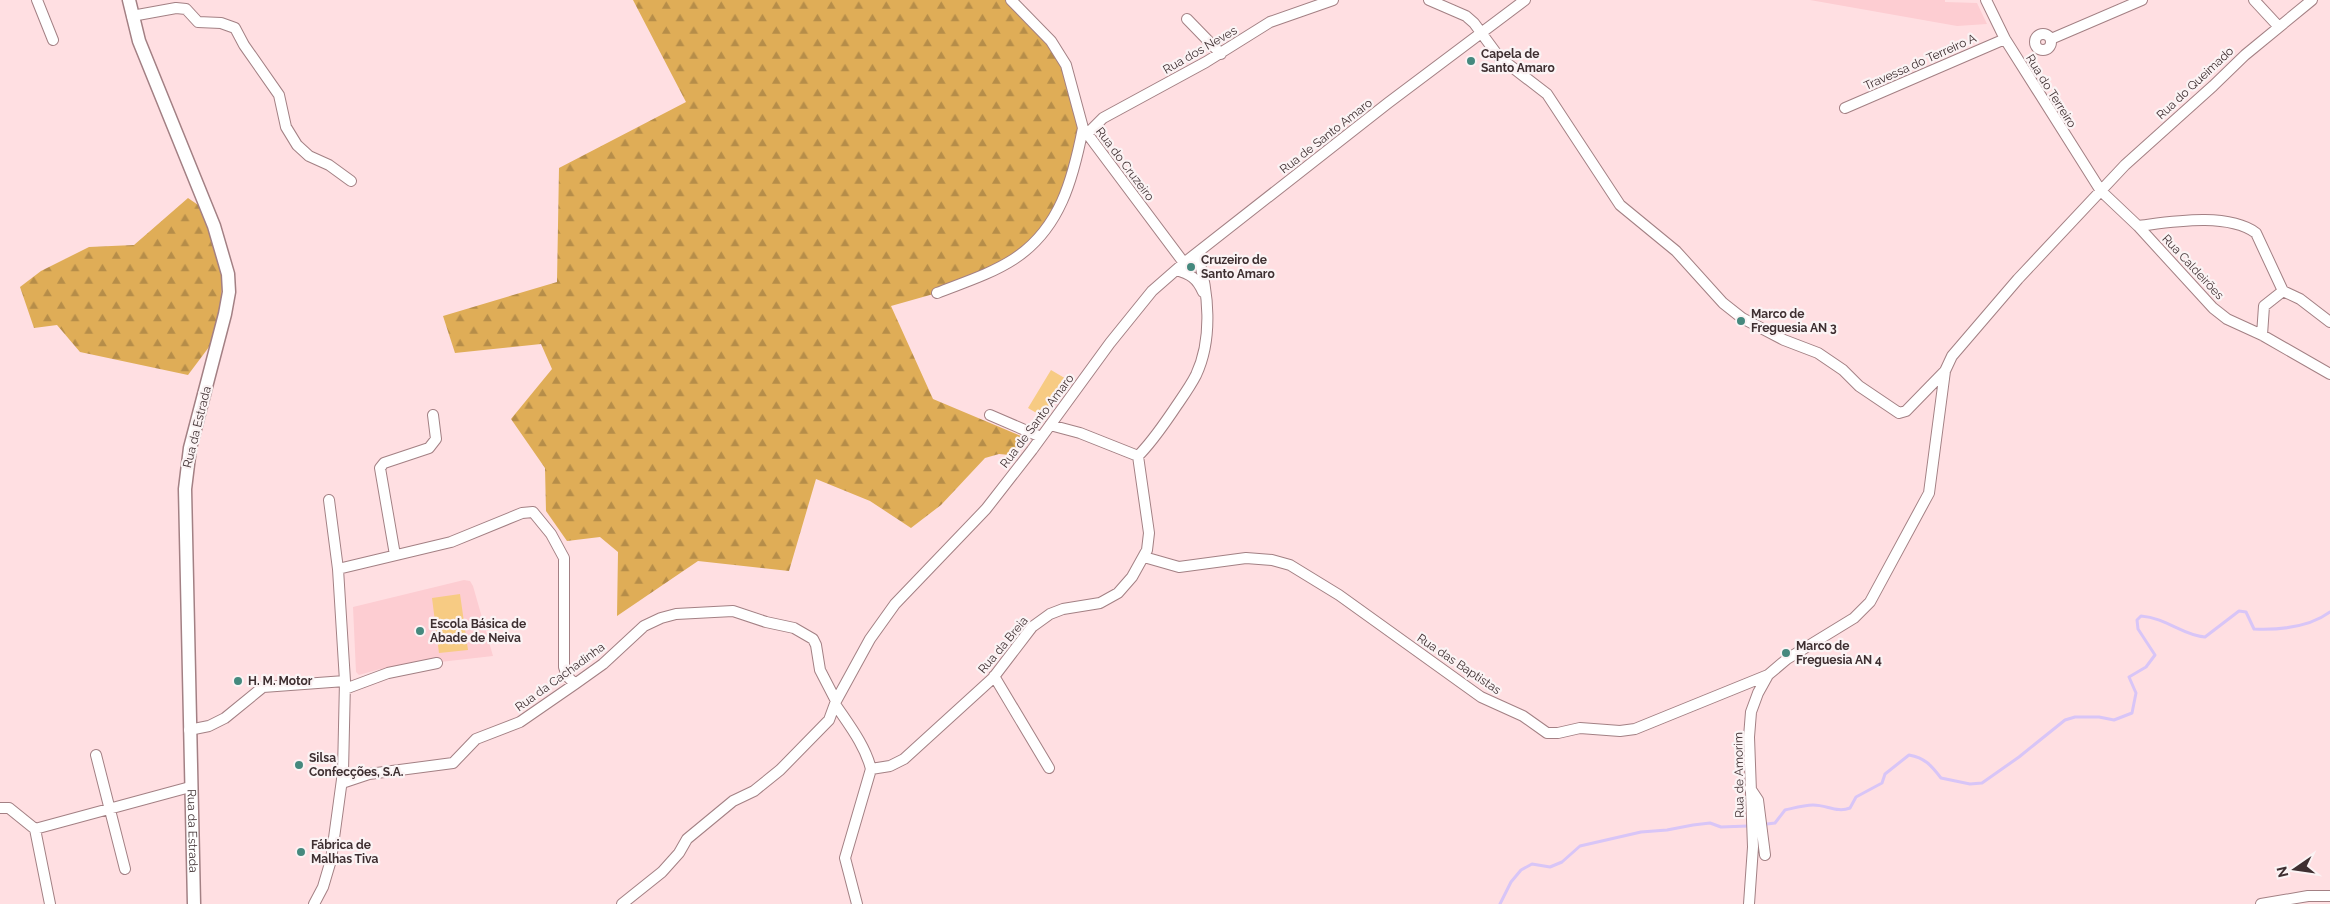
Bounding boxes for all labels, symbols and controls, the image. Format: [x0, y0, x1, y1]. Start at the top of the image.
street label: Rua dos Neves [1161, 23, 1240, 77]
street label: Travessa do Terreiro A [1862, 31, 1978, 93]
street label: Rua do Queimado [2154, 44, 2236, 122]
place label: Capela de Santo Amaro [1481, 47, 1555, 75]
street label: Rua do Terreiro [2023, 52, 2079, 130]
marker: Capela de Santo Amaro [1465, 55, 1477, 67]
street label: Rua de Santo Amaro [1277, 96, 1375, 176]
street label: Rua do Cruzeiro [1093, 125, 1157, 203]
street label: Rua Caldeirões [2159, 232, 2227, 303]
place label: Cruzeiro de Santo Amaro [1201, 253, 1275, 281]
marker: Cruzeiro de Santo Amaro [1185, 261, 1197, 273]
place label: Marco de Freguesia AN 3 [1751, 307, 1837, 335]
marker: Marco de Freguesia AN 3 [1735, 315, 1747, 327]
street label: Rua de Santo Amaro [997, 372, 1077, 470]
street label: Rua da Estrada [180, 385, 214, 469]
street label: Rua da Breia [975, 614, 1031, 676]
place label: Escola Básica de Abade de Neiva [430, 617, 526, 645]
marker: Escola Básica de Abade de Neiva [414, 625, 426, 637]
street label: Rua das Baptistas [1414, 631, 1504, 697]
place label: Marco de Freguesia AN 4 [1796, 639, 1882, 667]
street label: Rua da Cachadinha [513, 640, 607, 714]
marker: Marco de Freguesia AN 4 [1780, 647, 1792, 659]
place label: H. M. Motor [248, 674, 313, 688]
marker: H. M. Motor [232, 675, 244, 687]
street label: Rua de Amorim [1731, 732, 1747, 818]
place label: Silsa Confecções, S.A. [309, 751, 404, 779]
marker: Silsa Confecções, S.A. [293, 759, 305, 771]
street label: Rua da Estrada [185, 789, 200, 873]
place label: Fábrica de Malhas Tiva [311, 838, 379, 866]
north arrow [2270, 844, 2320, 894]
marker: Fábrica de Malhas Tiva [295, 846, 307, 858]
text: N [2273, 865, 2291, 879]

